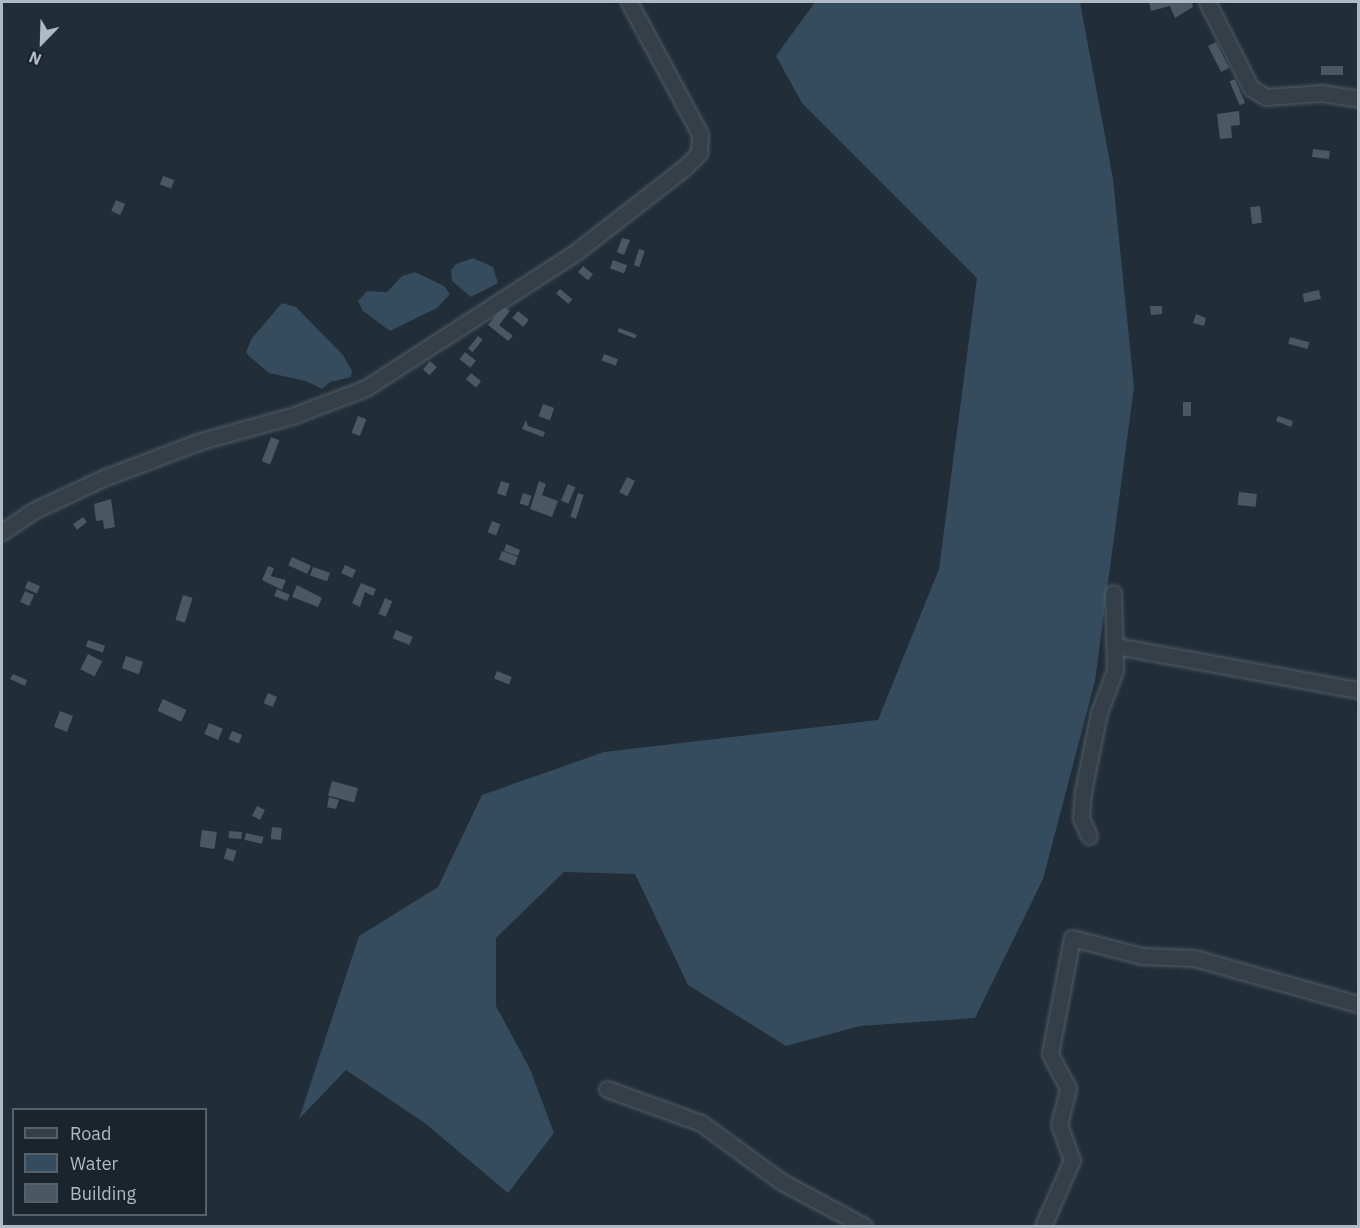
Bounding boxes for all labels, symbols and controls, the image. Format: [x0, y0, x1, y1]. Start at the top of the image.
north arrow [12, 12, 72, 72]
text: N [26, 47, 44, 70]
legend [12, 1108, 207, 1216]
text: Road [70, 1122, 111, 1145]
text: Water [70, 1152, 118, 1175]
text: Building [70, 1182, 136, 1205]

